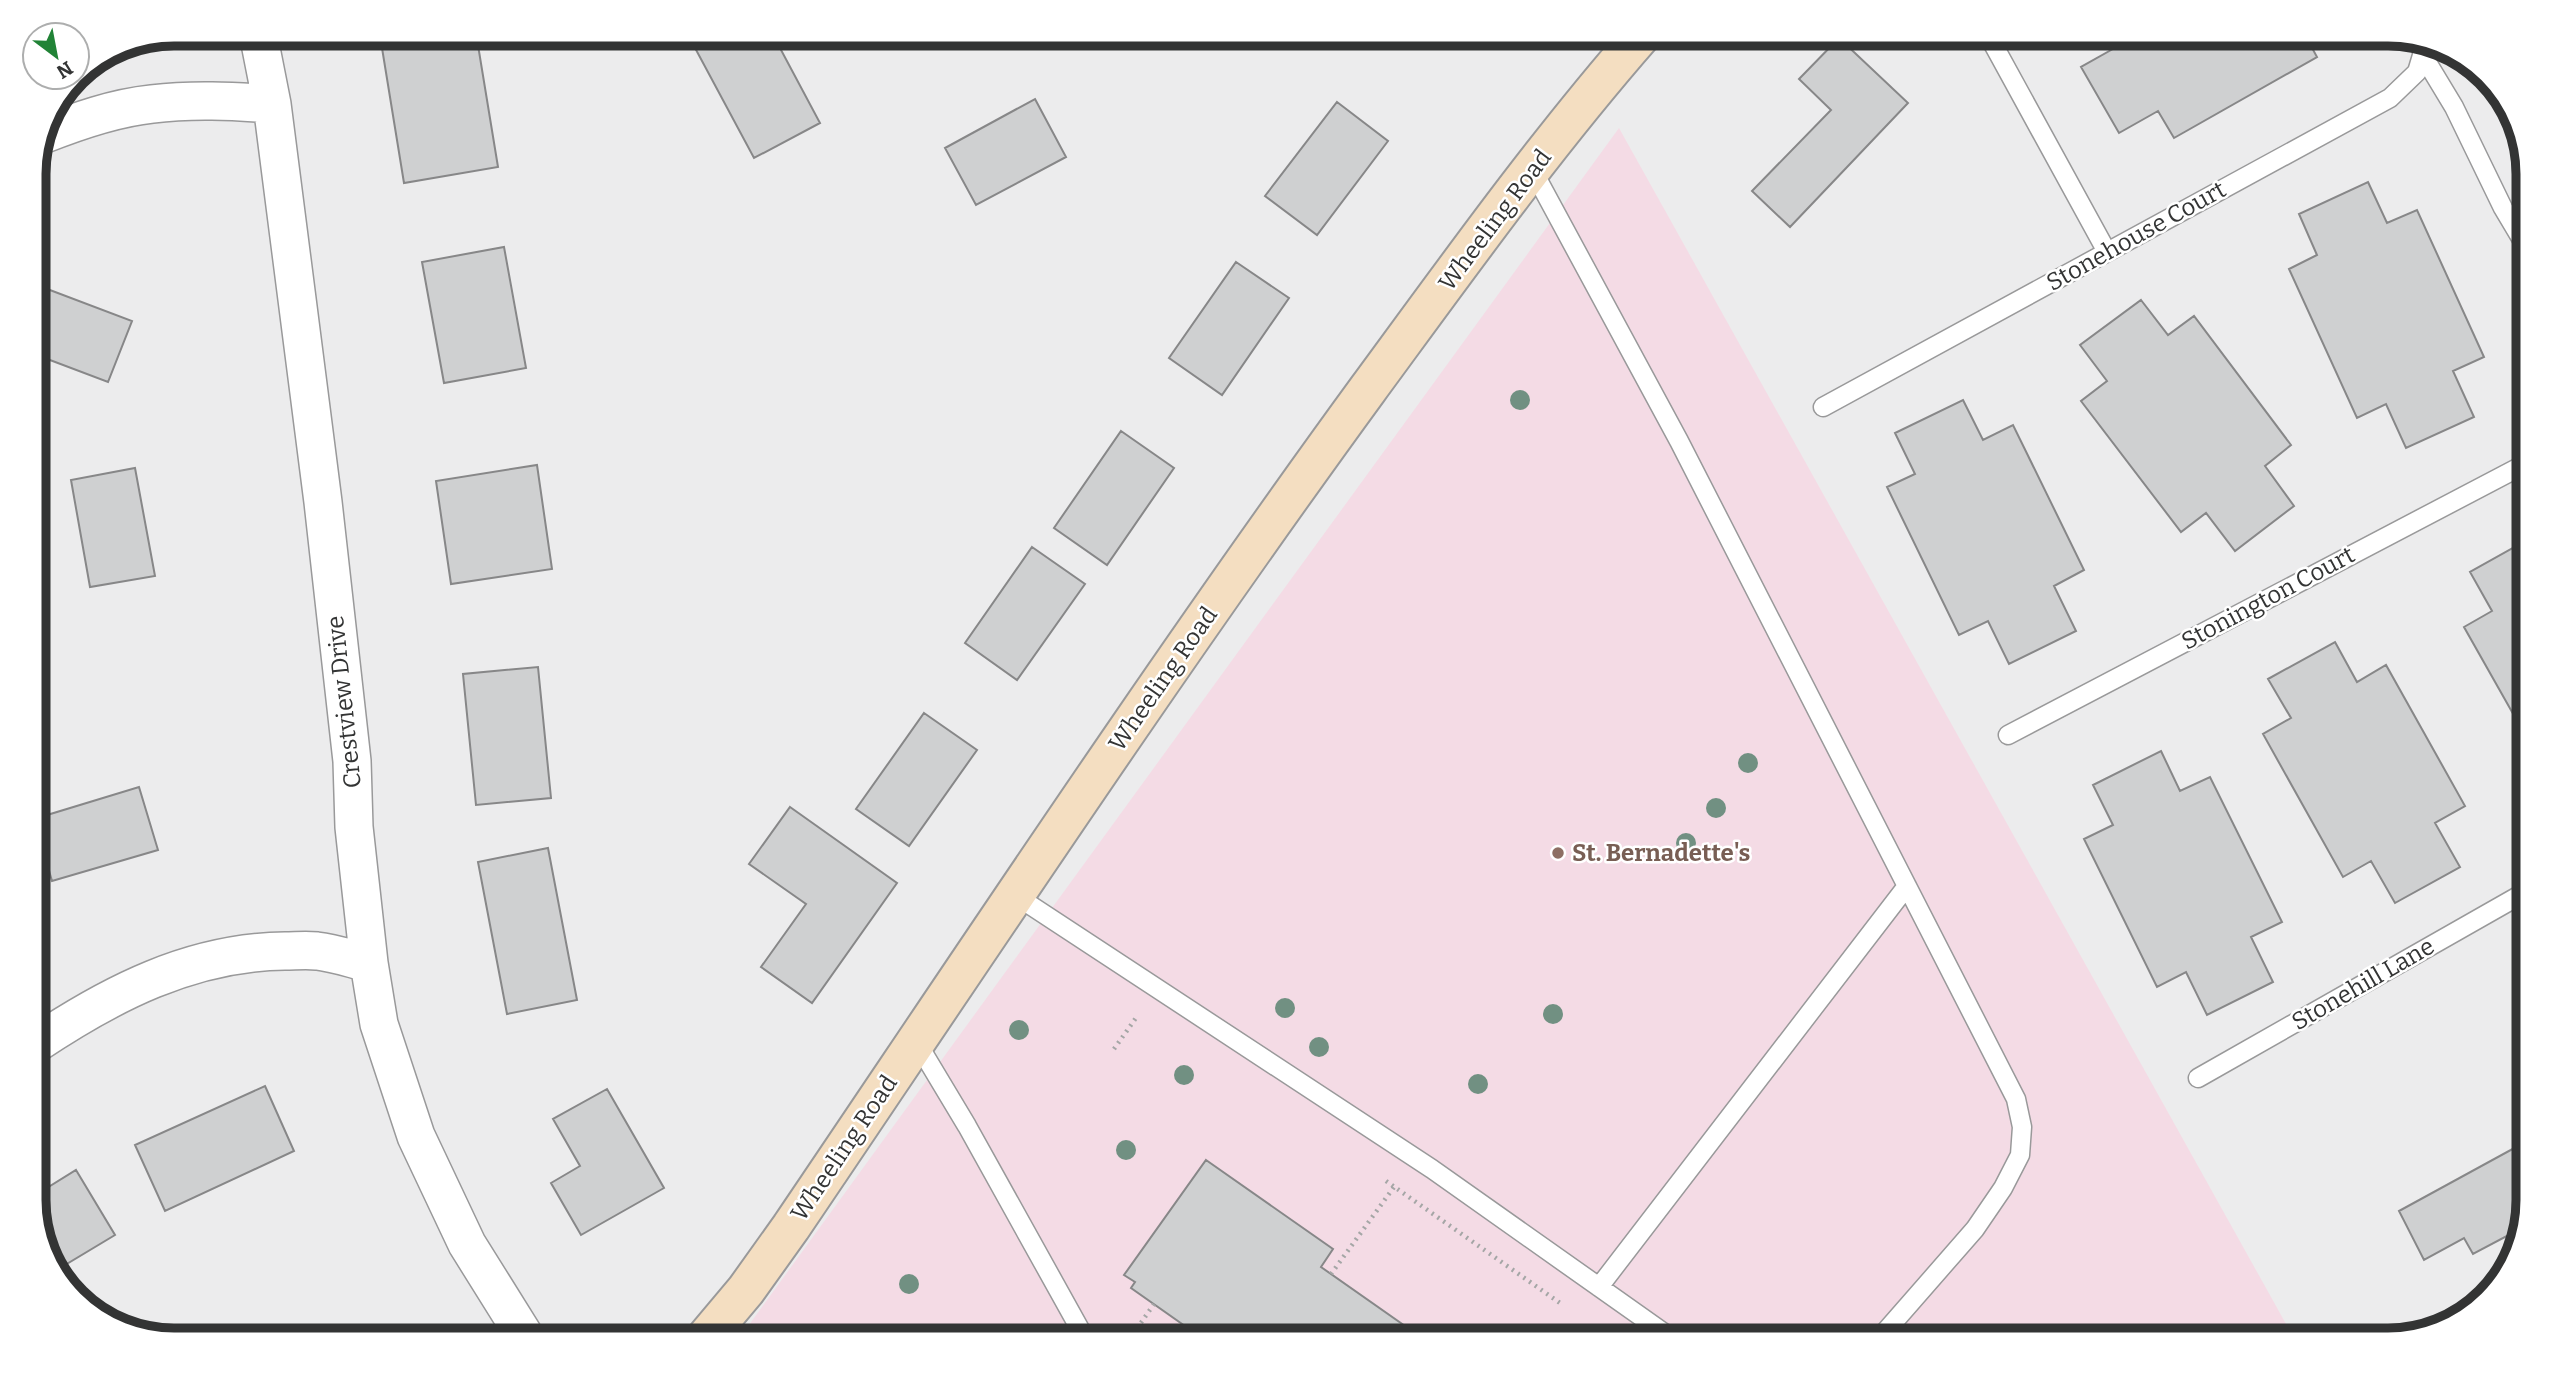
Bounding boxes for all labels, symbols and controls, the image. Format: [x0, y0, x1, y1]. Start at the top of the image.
north arrow [21, 21, 91, 91]
text: N [52, 56, 77, 84]
street label: Wheeling Road [1433, 144, 1557, 296]
street label: Stonehouse Court [2042, 175, 2231, 297]
street label: Stonington Court [2177, 540, 2360, 655]
street label: Wheeling Road [1103, 602, 1223, 756]
street label: Crestview Drive [321, 614, 367, 790]
place label: St. Bernadette's [1572, 839, 1750, 867]
marker: St. Bernadette's [1550, 845, 1566, 861]
street label: Stonehill Lane [2287, 932, 2439, 1036]
street label: Wheeling Road [785, 1070, 903, 1226]

